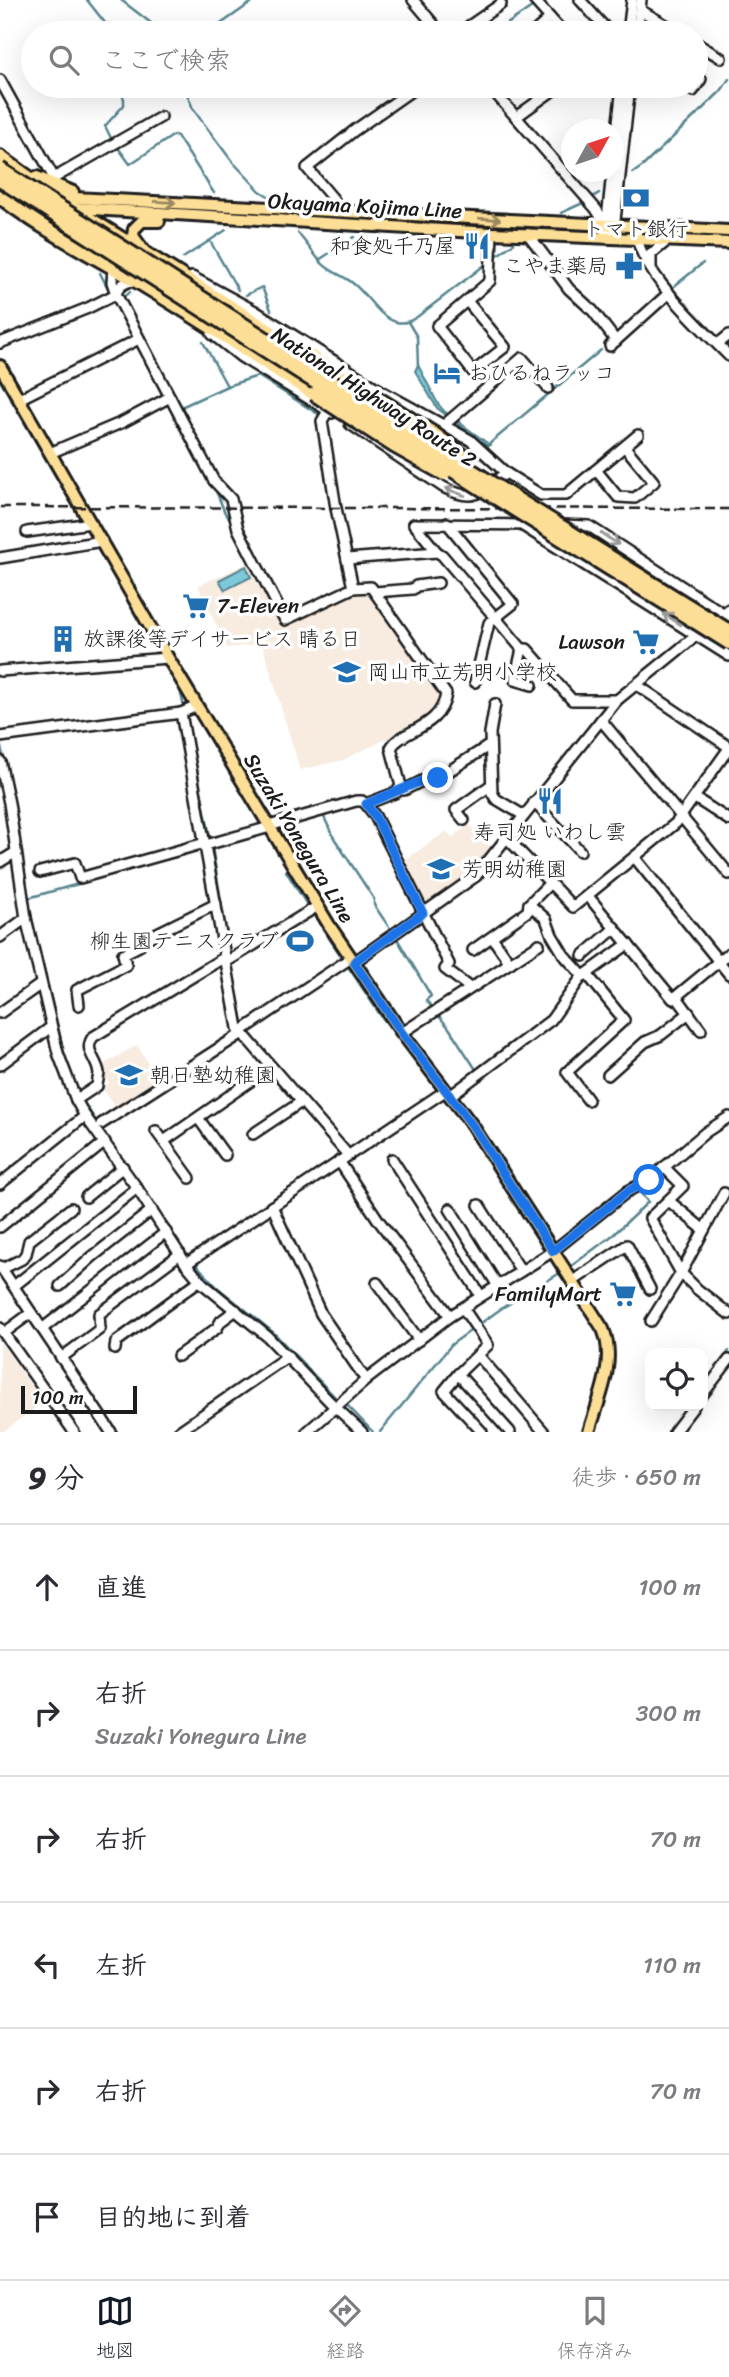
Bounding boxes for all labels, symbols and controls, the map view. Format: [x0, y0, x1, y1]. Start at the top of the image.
search box [21, 21, 708, 98]
text: ここで検索 [101, 37, 231, 83]
icon: search [45, 41, 83, 79]
north arrow [561, 119, 624, 182]
street label: Okayama Kojima Line [267, 182, 463, 230]
bank icon: トマト銀行 [621, 183, 651, 213]
one-way arrow [153, 196, 175, 209]
place label: トマト銀行 [584, 210, 689, 248]
one-way arrow [478, 213, 500, 226]
place label: 和食処千乃屋 [330, 227, 456, 265]
restaurant icon: 和食処千乃屋 [462, 231, 492, 261]
place label: こやま薬局 [503, 247, 608, 285]
pharmacy icon: こやま薬局 [614, 251, 644, 281]
street label: National Highway Route 2 [263, 316, 485, 478]
place label: おひるねラッコ [468, 354, 615, 392]
hotel icon: おひるねラッコ [432, 358, 462, 388]
one-way arrow [445, 485, 467, 497]
one-way arrow [599, 532, 619, 546]
place label: 7-Eleven [217, 587, 299, 625]
supermarket icon: 7-Eleven [181, 591, 211, 621]
one-way arrow [663, 611, 682, 626]
place label: 放課後等デイサービス 晴る日 [84, 620, 362, 658]
place label: Lawson [559, 623, 625, 661]
building icon: 放課後等デイサービス 晴る日 [48, 624, 78, 654]
supermarket icon: Lawson [631, 627, 661, 657]
place label: 岡山市立芳明小学校 [368, 653, 557, 691]
school or university icon: 岡山市立芳明小学校 [332, 657, 362, 687]
street label: Suzaki Yonegura Line [233, 745, 365, 931]
route end [422, 762, 453, 793]
restaurant icon: 寿司処 いわし雲 [535, 786, 565, 816]
place label: 寿司処 いわし雲 [474, 813, 626, 851]
place label: 芳明幼稚園 [462, 850, 567, 888]
school or university icon: 芳明幼稚園 [426, 854, 456, 884]
place label: 柳生園テニスクラブ [90, 922, 279, 960]
sports icon: 柳生園テニスクラブ [285, 926, 315, 956]
place label: 朝日塾幼稚園 [150, 1056, 276, 1094]
school or university icon: 朝日塾幼稚園 [114, 1060, 144, 1090]
route start [633, 1164, 664, 1195]
place label: FamilyMart [495, 1275, 602, 1313]
supermarket icon: FamilyMart [608, 1279, 638, 1309]
map controls [645, 1348, 708, 1411]
button: locate [645, 1348, 708, 1411]
text: 100 m [32, 1381, 84, 1414]
scale bar [21, 1383, 136, 1415]
text: 9 分 [28, 1451, 84, 1505]
text: 徒歩 · 650 m [572, 1457, 701, 1498]
text: 直進 [95, 1564, 147, 1610]
text: 100 m [638, 1567, 701, 1608]
icon: ahead [28, 1568, 66, 1606]
text: 右折 [95, 1670, 147, 1716]
text: 300 m [636, 1693, 701, 1734]
icon: right [28, 1694, 66, 1732]
text: Suzaki Yonegura Line [95, 1716, 306, 1757]
text: 右折 [95, 1816, 147, 1862]
text: 70 m [650, 1819, 701, 1860]
icon: right [28, 1820, 66, 1858]
text: 左折 [95, 1942, 147, 1988]
text: 110 m [643, 1945, 701, 1986]
icon: left [28, 1946, 66, 1984]
text: 右折 [95, 2068, 147, 2114]
text: 70 m [650, 2071, 701, 2112]
icon: right [28, 2072, 66, 2110]
text: 目的地に到着 [95, 2194, 251, 2240]
icon: arrive [28, 2198, 66, 2236]
tab: 地図 [96, 2292, 134, 2367]
tab: 経路 [326, 2292, 365, 2367]
tab: 保存済み [557, 2292, 633, 2367]

